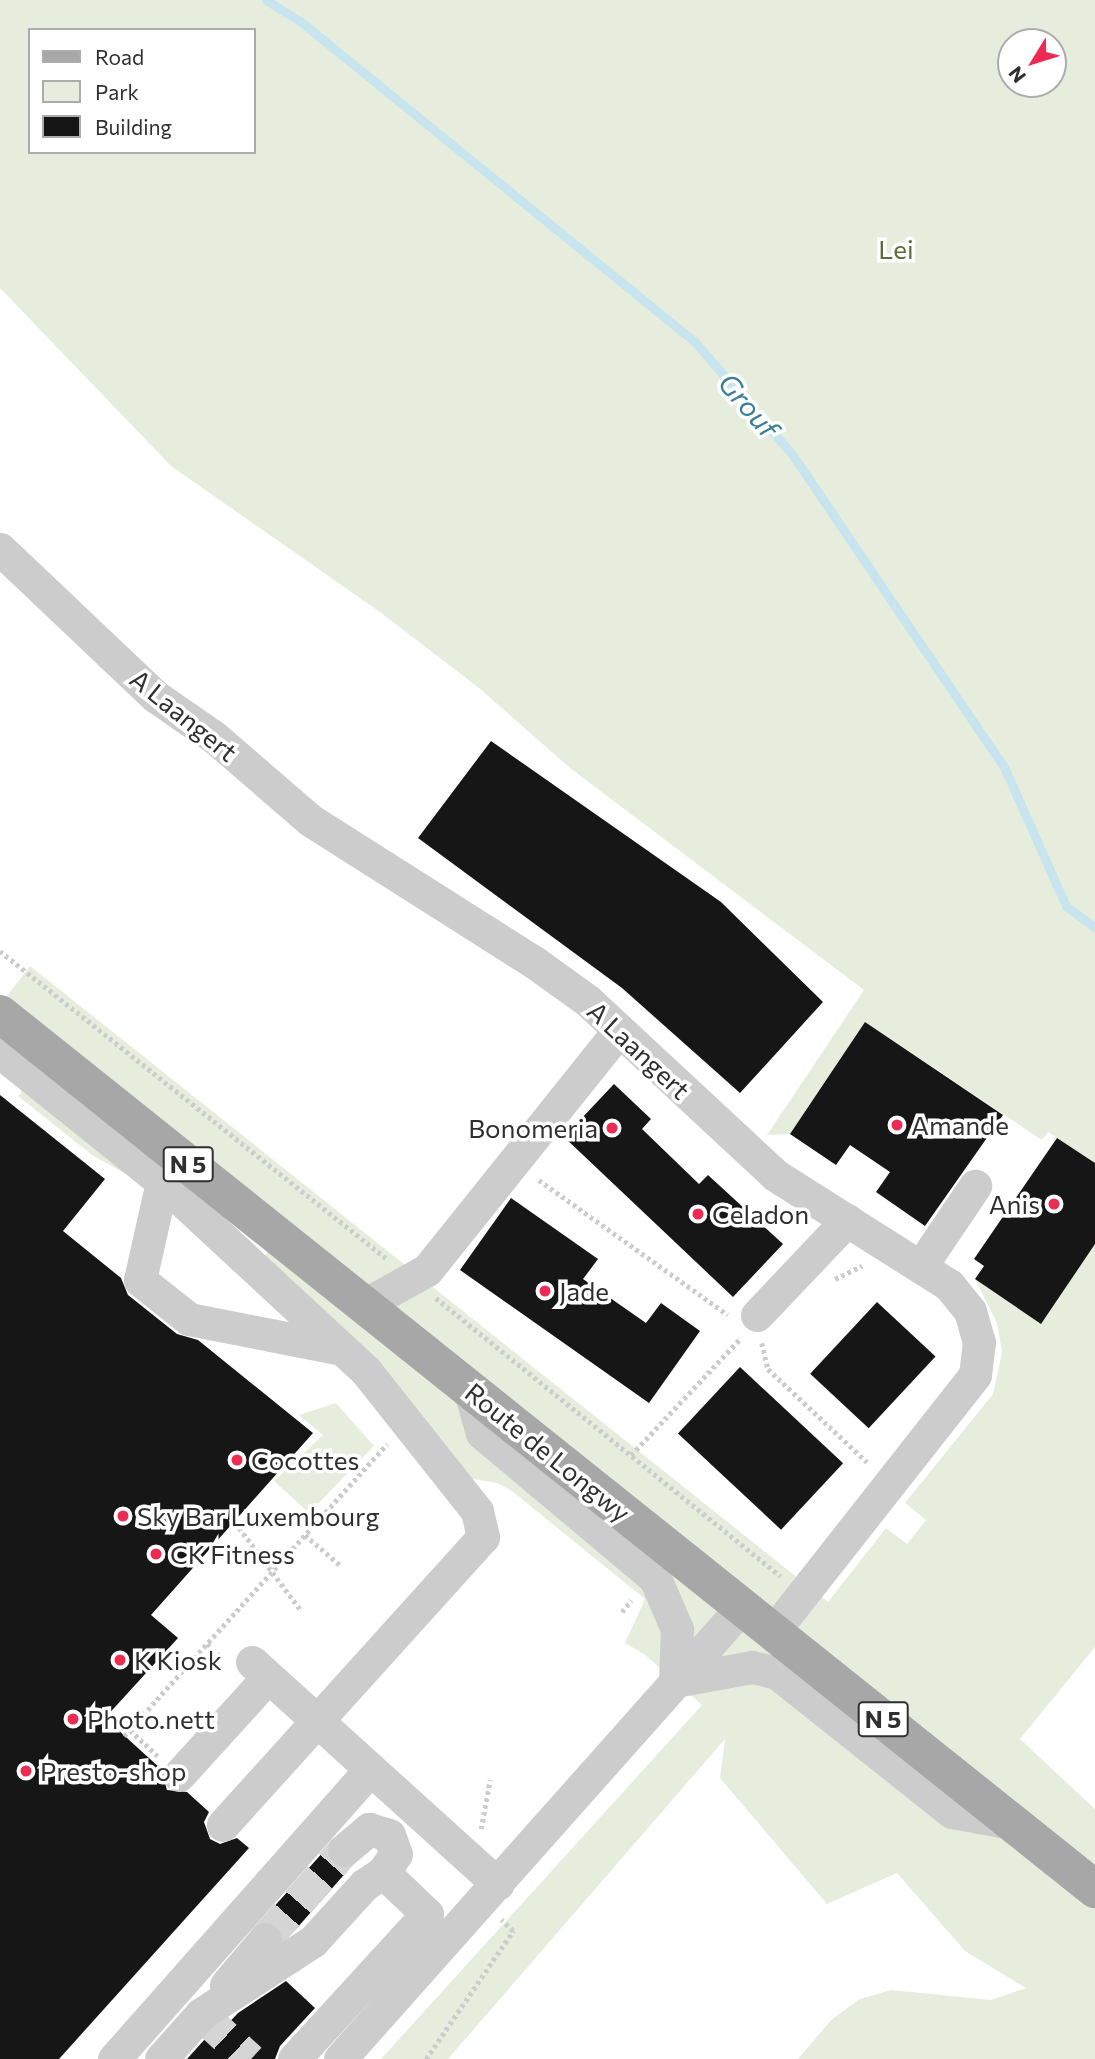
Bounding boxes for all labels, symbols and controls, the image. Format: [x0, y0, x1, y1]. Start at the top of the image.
legend [28, 28, 256, 154]
north arrow [997, 28, 1067, 98]
text: Road [95, 44, 144, 69]
text: N [1003, 62, 1030, 88]
text: Park [95, 79, 139, 104]
text: Building [95, 114, 172, 139]
park label: Lei [878, 233, 914, 265]
water label: Grouf [712, 366, 786, 444]
street label: A Laangert [124, 662, 244, 768]
street label: A Laangert [581, 995, 697, 1105]
place label: Amande [911, 1109, 1009, 1141]
place label: Bonomeria [468, 1112, 598, 1144]
marker: Amande [889, 1117, 905, 1133]
marker: Bonomeria [604, 1120, 620, 1136]
road number: N 5 [162, 1144, 214, 1184]
place label: Anis [989, 1188, 1040, 1220]
marker: Anis [1046, 1196, 1062, 1212]
place label: Celadon [712, 1198, 809, 1230]
marker: Celadon [690, 1206, 706, 1222]
place label: Jade [559, 1275, 609, 1307]
marker: Jade [537, 1283, 553, 1299]
street label: Route de Longwy [459, 1376, 637, 1528]
place label: Cocottes [251, 1444, 359, 1476]
marker: Cocottes [229, 1452, 245, 1468]
place label: Sky Bar Luxembourg [137, 1500, 379, 1532]
marker: Sky Bar Luxembourg [115, 1508, 131, 1524]
place label: CK Fitness [170, 1538, 295, 1570]
marker: CK Fitness [148, 1546, 164, 1562]
place label: K Kiosk [134, 1644, 222, 1676]
marker: K Kiosk [112, 1652, 128, 1668]
road number: N 5 [857, 1699, 909, 1740]
place label: Photo.nett [87, 1703, 215, 1735]
marker: Photo.nett [65, 1711, 81, 1727]
place label: Presto-shop [40, 1755, 186, 1787]
marker: Presto-shop [18, 1763, 34, 1779]

